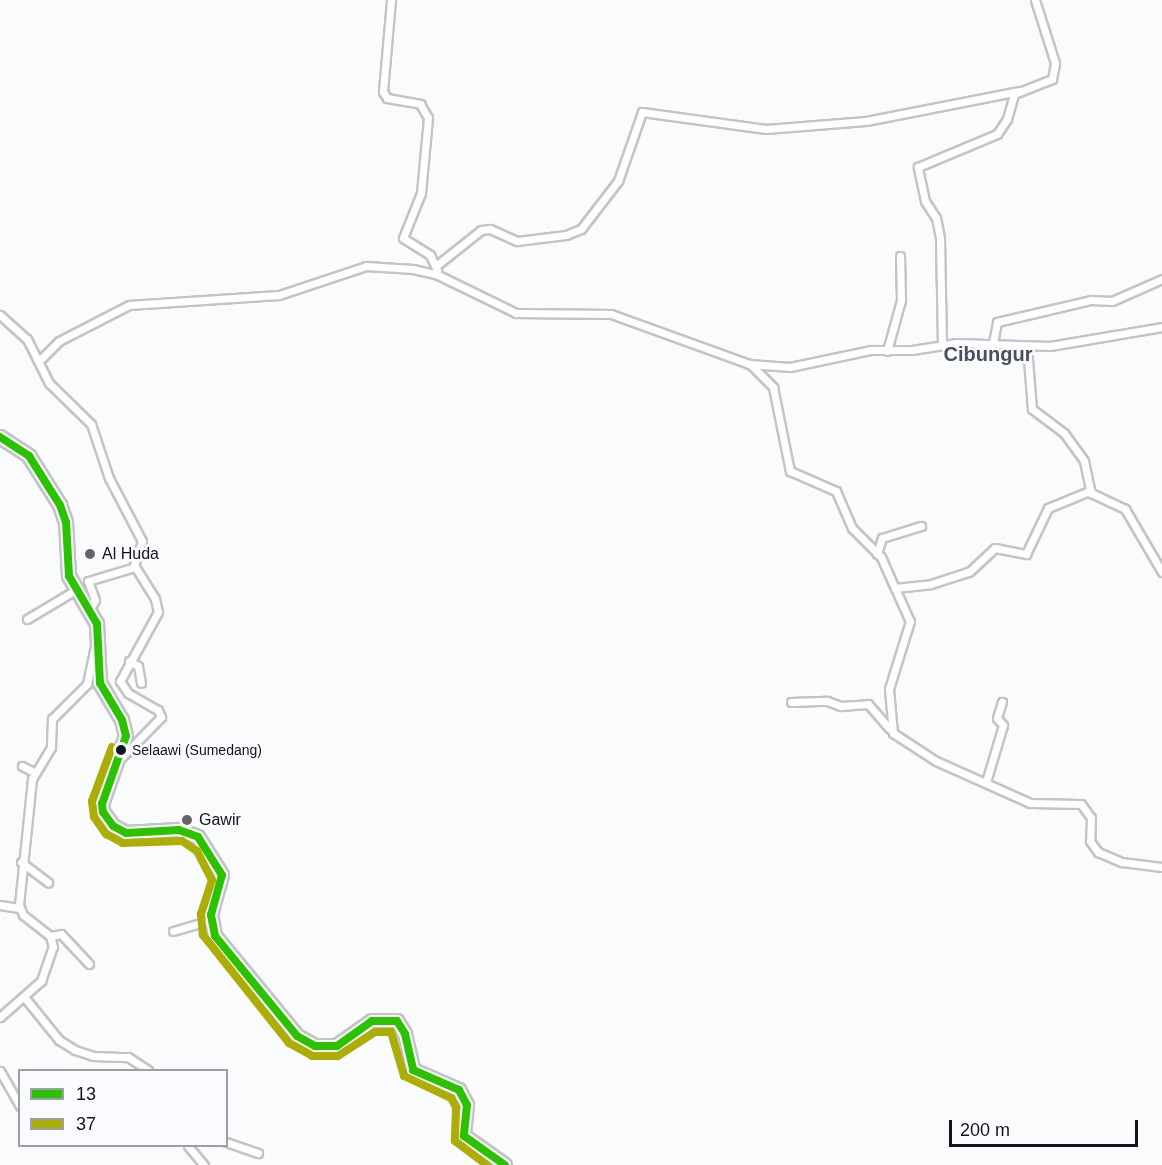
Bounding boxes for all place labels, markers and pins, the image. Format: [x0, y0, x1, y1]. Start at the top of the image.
place label: Al Huda [102, 544, 159, 564]
marker: Al Huda [83, 547, 97, 561]
place label: Selaawi (Sumedang) [132, 742, 262, 758]
marker: Selaawi (Sumedang) [115, 744, 127, 756]
place label: Gawir [199, 810, 241, 830]
marker: Gawir [180, 813, 194, 827]

